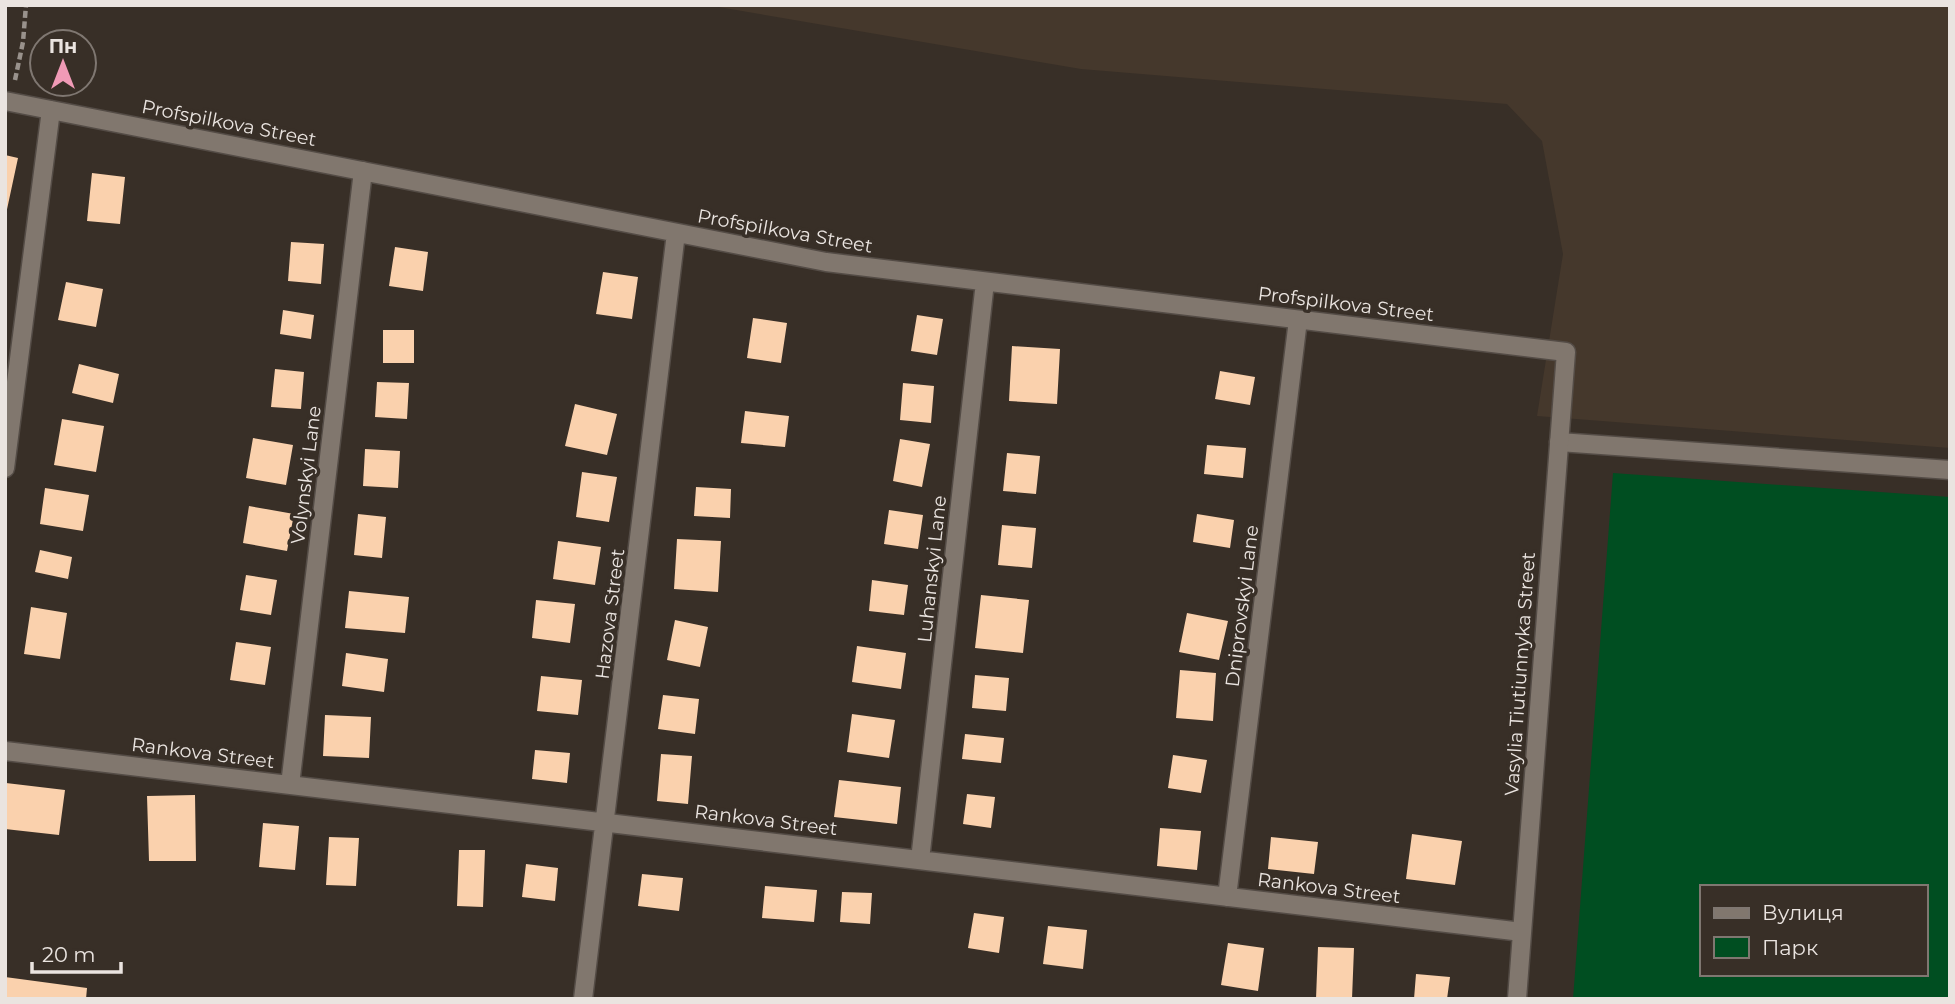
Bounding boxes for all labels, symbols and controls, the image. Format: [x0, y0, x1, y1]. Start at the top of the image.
north arrow [28, 28, 98, 98]
text: Пн [49, 35, 77, 58]
street label: Profspilkova Street [140, 95, 319, 151]
street label: Profspilkova Street [696, 204, 875, 258]
street label: Profspilkova Street [1257, 282, 1436, 326]
street label: Volynskyi Lane [286, 404, 326, 546]
street label: Luhanskyi Lane [913, 494, 951, 644]
street label: Dniprovskyi Lane [1221, 524, 1263, 688]
street label: Hazova Street [591, 547, 629, 681]
street label: Vasylia Tiutiunnyka Street [1500, 551, 1540, 797]
street label: Rankova Street [130, 733, 276, 773]
street label: Rankova Street [693, 800, 839, 840]
street label: Rankova Street [1256, 868, 1402, 908]
legend [1700, 885, 1927, 976]
text: Вулиця [1762, 900, 1844, 925]
scale bar [32, 930, 121, 974]
text: Парк [1762, 935, 1818, 960]
text: 20 m [42, 942, 96, 967]

